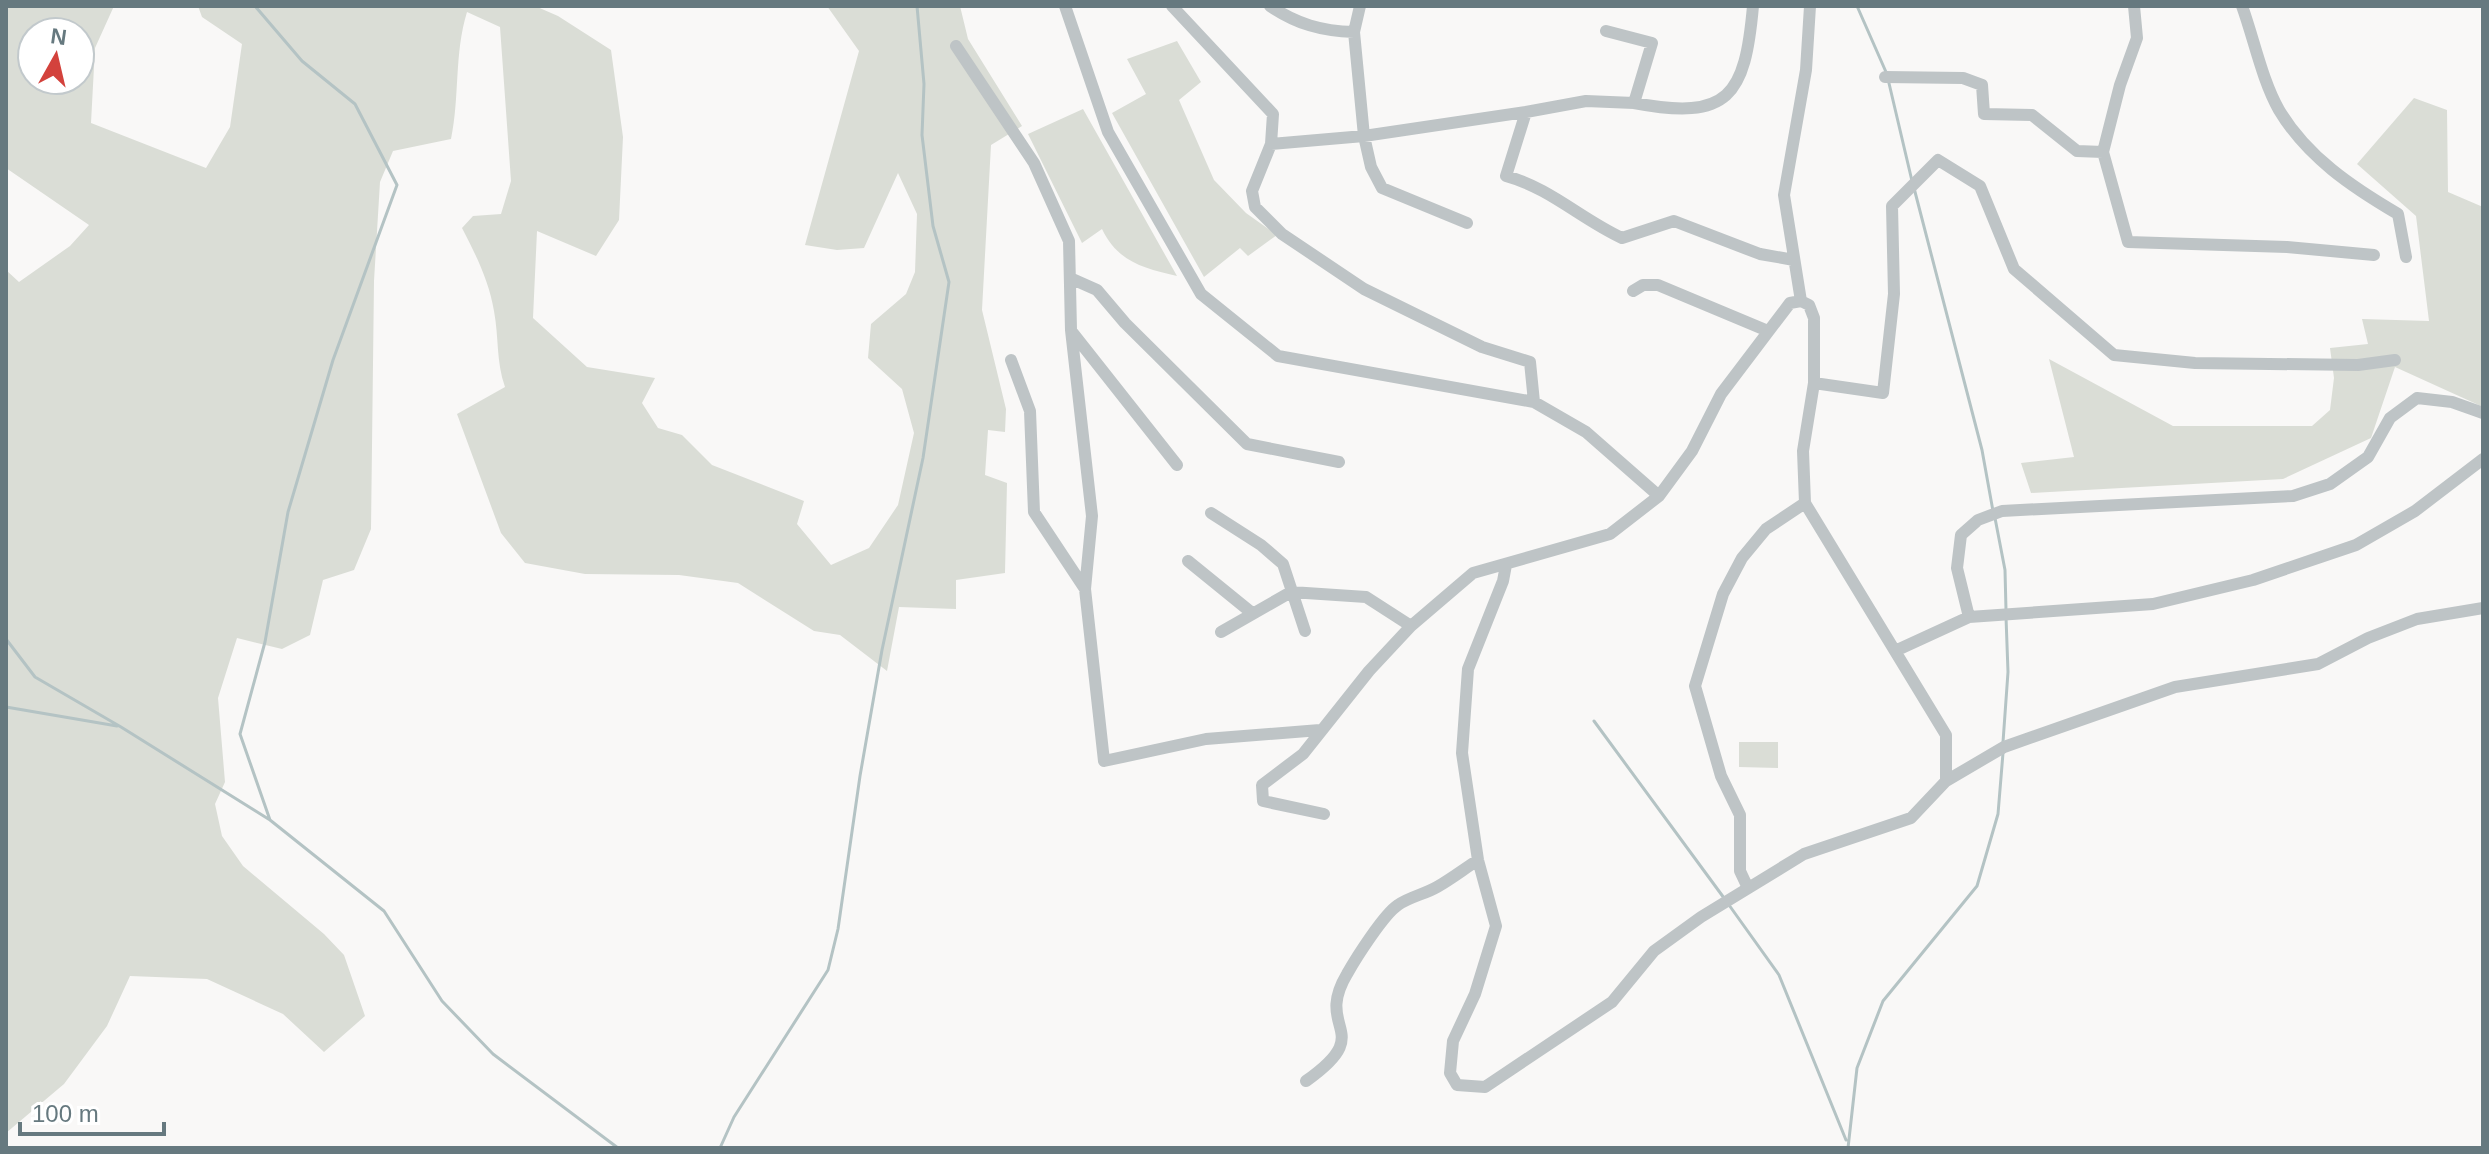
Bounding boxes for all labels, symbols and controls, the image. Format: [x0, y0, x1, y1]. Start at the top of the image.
north arrow [16, 16, 96, 96]
text: N [49, 23, 68, 50]
scale bar [20, 1086, 164, 1136]
text: 100 m [32, 1100, 99, 1127]

